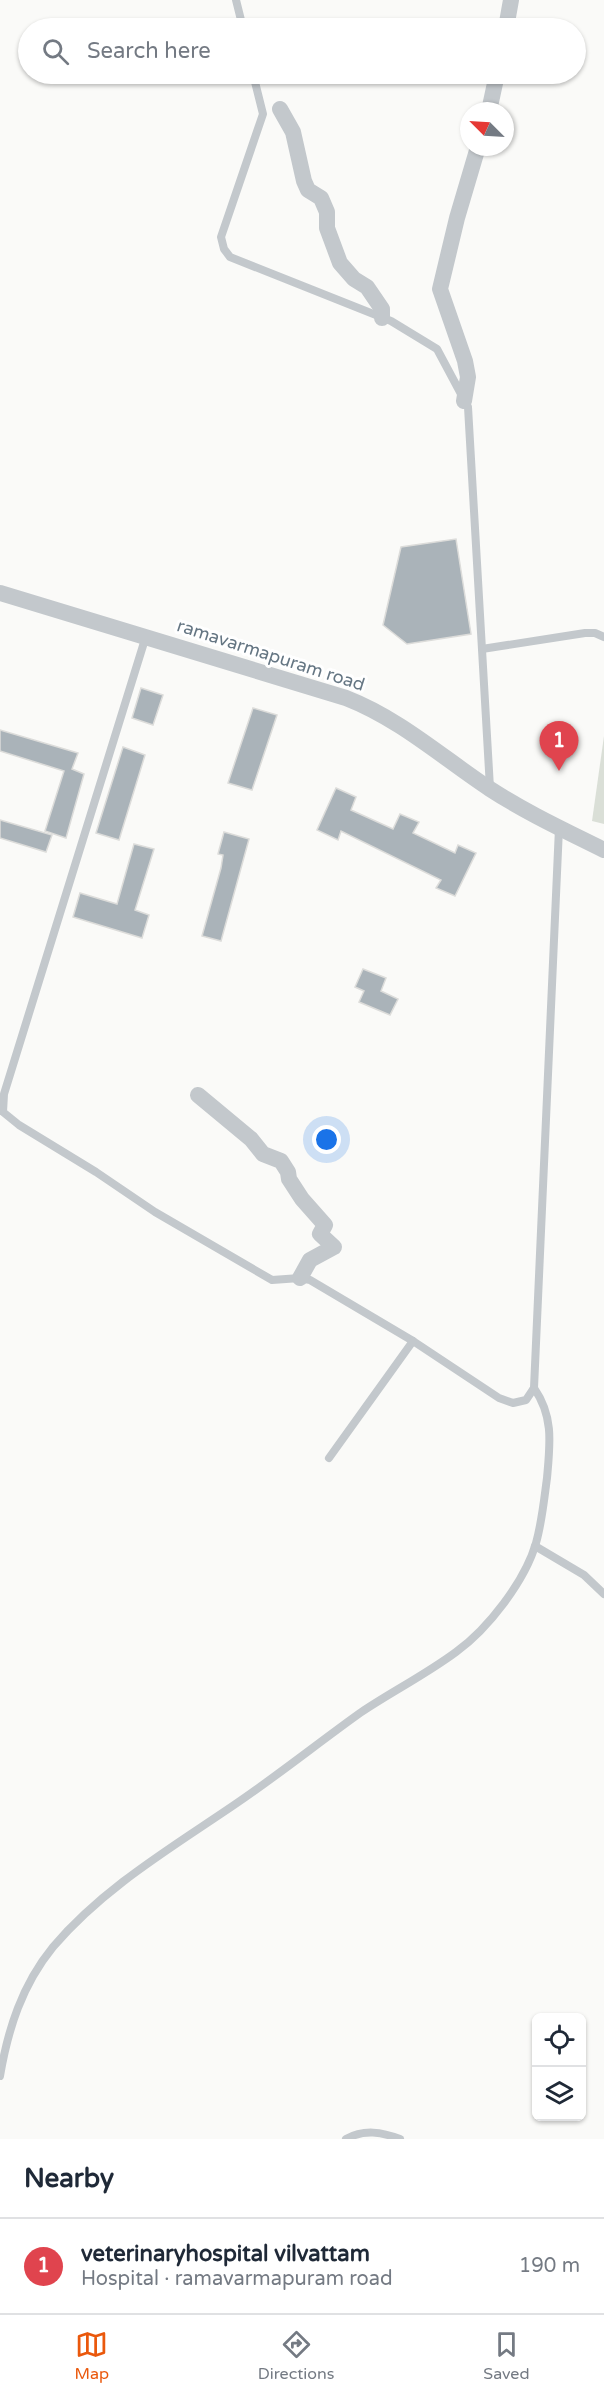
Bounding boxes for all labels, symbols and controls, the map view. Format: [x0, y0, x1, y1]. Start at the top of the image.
search box [18, 18, 586, 84]
icon: search [39, 35, 72, 68]
text: Search here [87, 38, 211, 64]
north arrow [460, 102, 514, 156]
street label: ramavarmapuram road [174, 614, 368, 696]
pin: 1 [540, 722, 578, 771]
your location [312, 1125, 341, 1154]
map controls [532, 2013, 586, 2121]
button: locate [532, 2013, 586, 2067]
button: layers [532, 2067, 586, 2121]
text: Nearby [24, 2163, 114, 2194]
text: veterinaryhospital vilvattam [81, 2241, 370, 2267]
text: 1 [37, 2254, 50, 2278]
text: 190 m [519, 2254, 580, 2278]
text: Hospital · ramavarmapuram road [81, 2267, 393, 2291]
tab: Map [74, 2328, 109, 2384]
tab: Directions [258, 2328, 334, 2384]
tab: Saved [483, 2328, 530, 2384]

